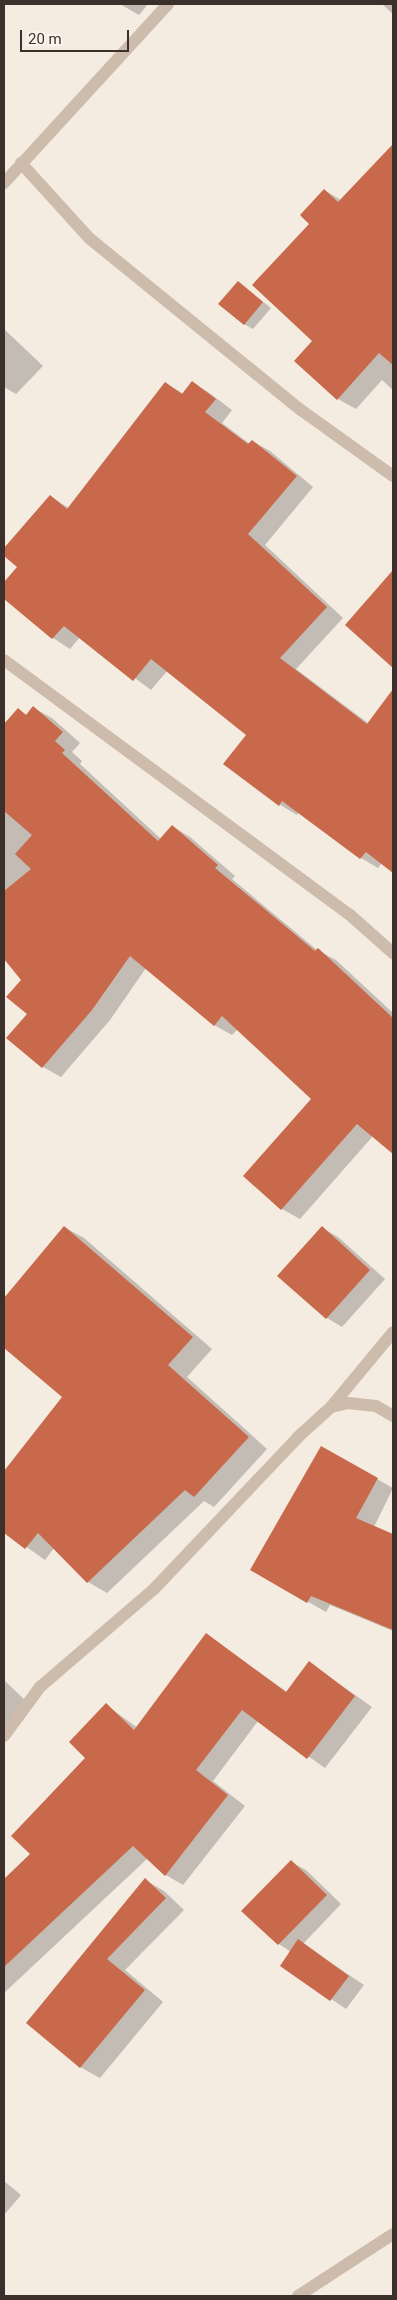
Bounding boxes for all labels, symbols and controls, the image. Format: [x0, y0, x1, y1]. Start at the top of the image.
scale bar [22, 20, 131, 52]
text: 20 m [28, 30, 62, 48]

